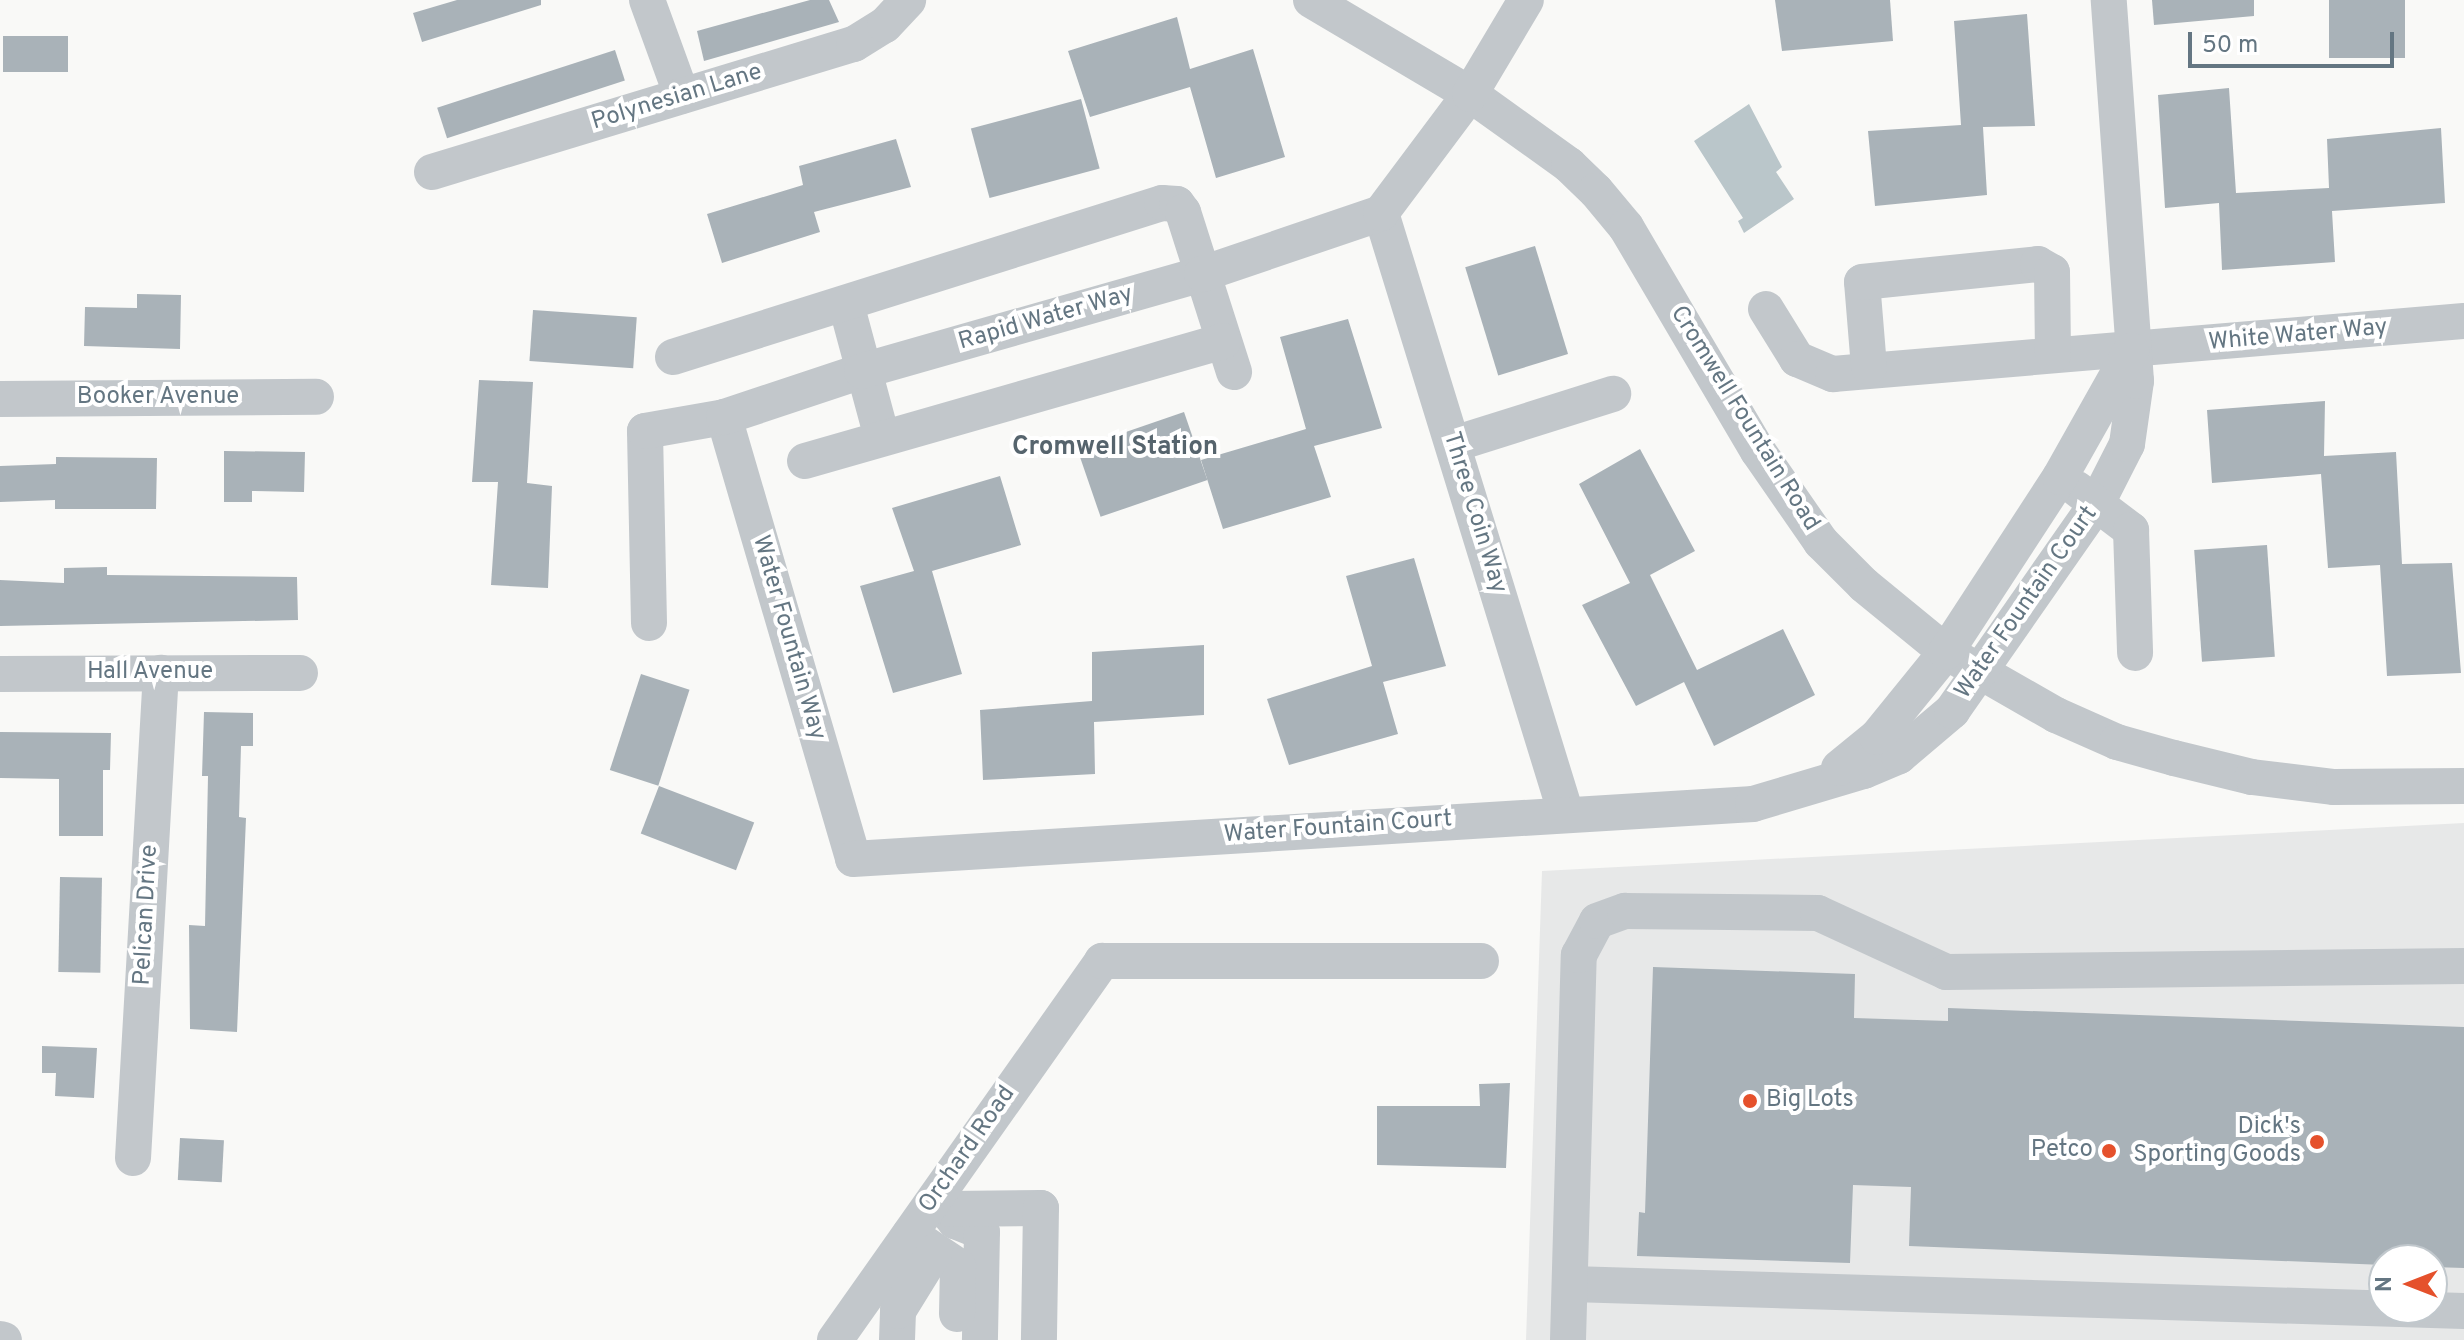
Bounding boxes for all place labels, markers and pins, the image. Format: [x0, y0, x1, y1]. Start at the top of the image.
place label: Big Lots [1766, 1087, 1854, 1115]
marker: Big Lots [1741, 1092, 1759, 1110]
place label: Dick's Sporting Goods [2133, 1114, 2301, 1170]
marker: Dick's Sporting Goods [2308, 1133, 2326, 1151]
place label: Petco [2031, 1137, 2093, 1165]
marker: Petco [2100, 1142, 2118, 1160]

